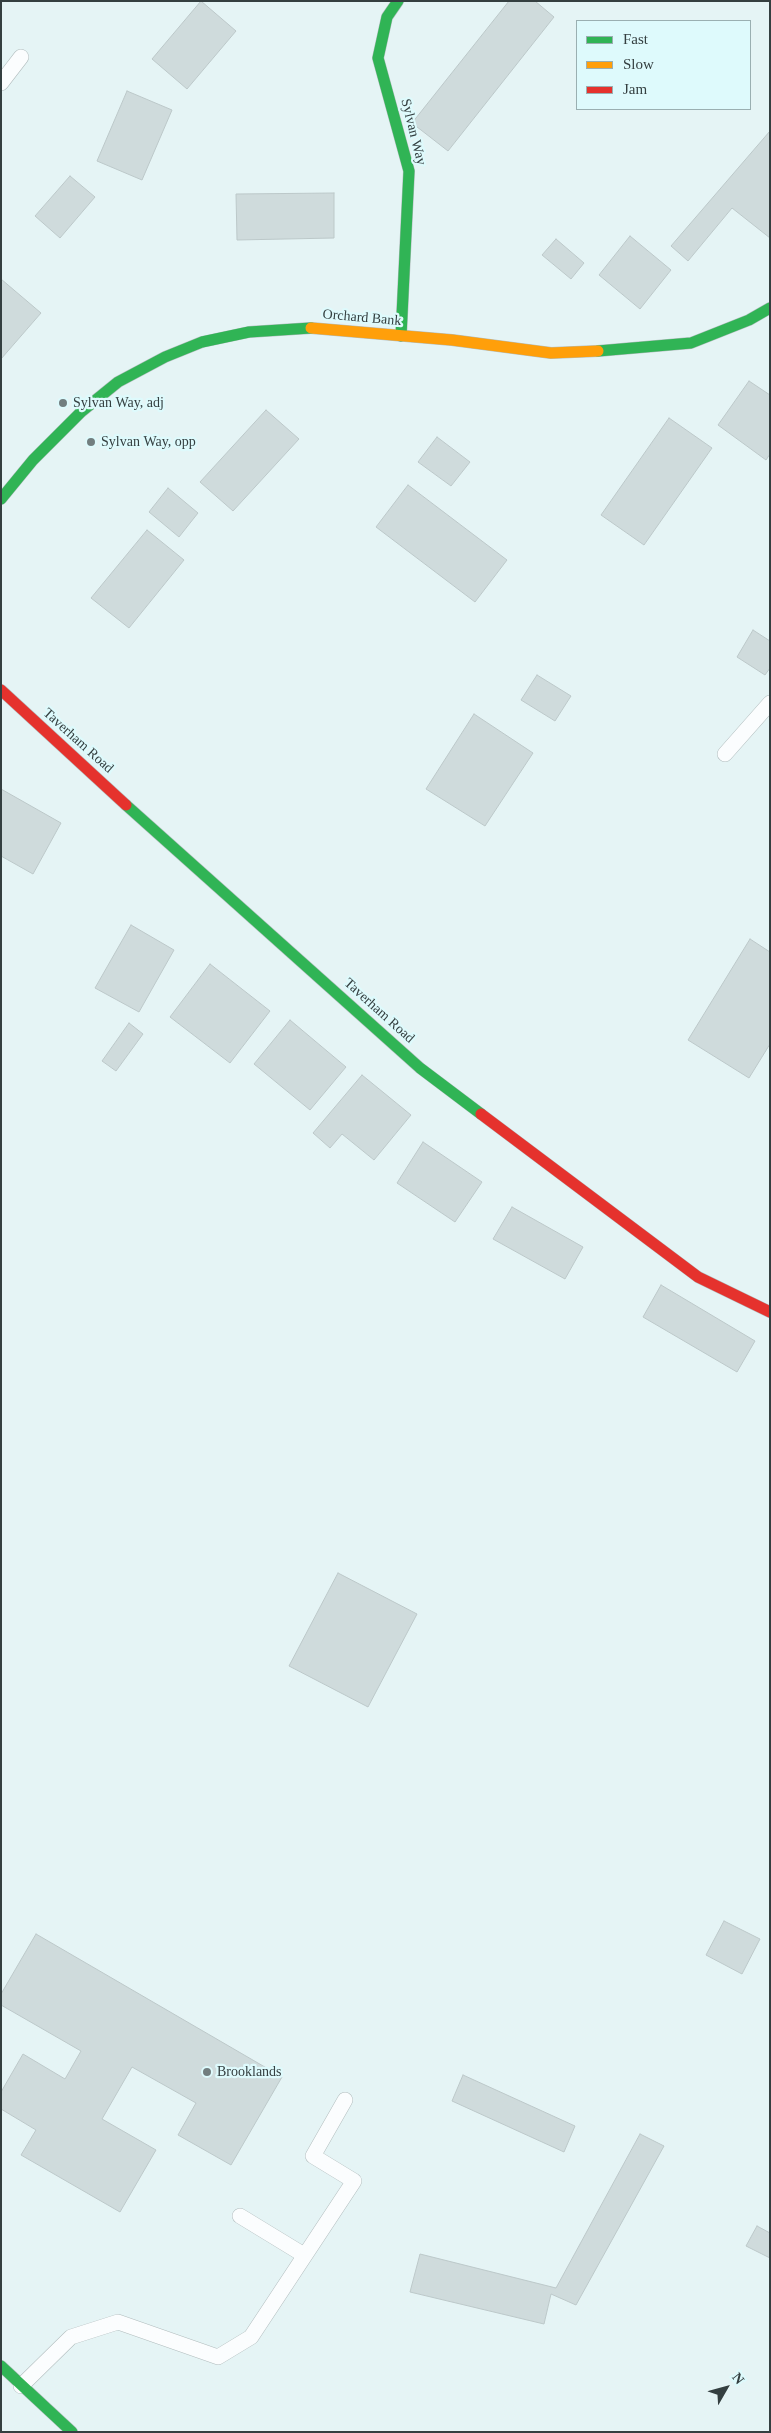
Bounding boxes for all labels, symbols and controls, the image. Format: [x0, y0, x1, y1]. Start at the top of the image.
legend [576, 20, 751, 110]
text: Fast [623, 31, 648, 47]
text: Slow [623, 56, 654, 72]
text: Jam [623, 81, 647, 97]
street label: Sylvan Way [397, 97, 429, 167]
street label: Orchard Bank [322, 306, 402, 330]
place label: Sylvan Way, adj [73, 395, 164, 411]
marker: Sylvan Way, adj [57, 397, 69, 409]
place label: Sylvan Way, opp [101, 434, 196, 450]
marker: Sylvan Way, opp [85, 436, 97, 448]
street label: Taverham Road [39, 705, 117, 777]
street label: Taverham Road [340, 975, 418, 1047]
place label: Brooklands [217, 2064, 282, 2080]
marker: Brooklands [201, 2066, 213, 2078]
north arrow [701, 2363, 751, 2413]
text: N [729, 2370, 747, 2387]

